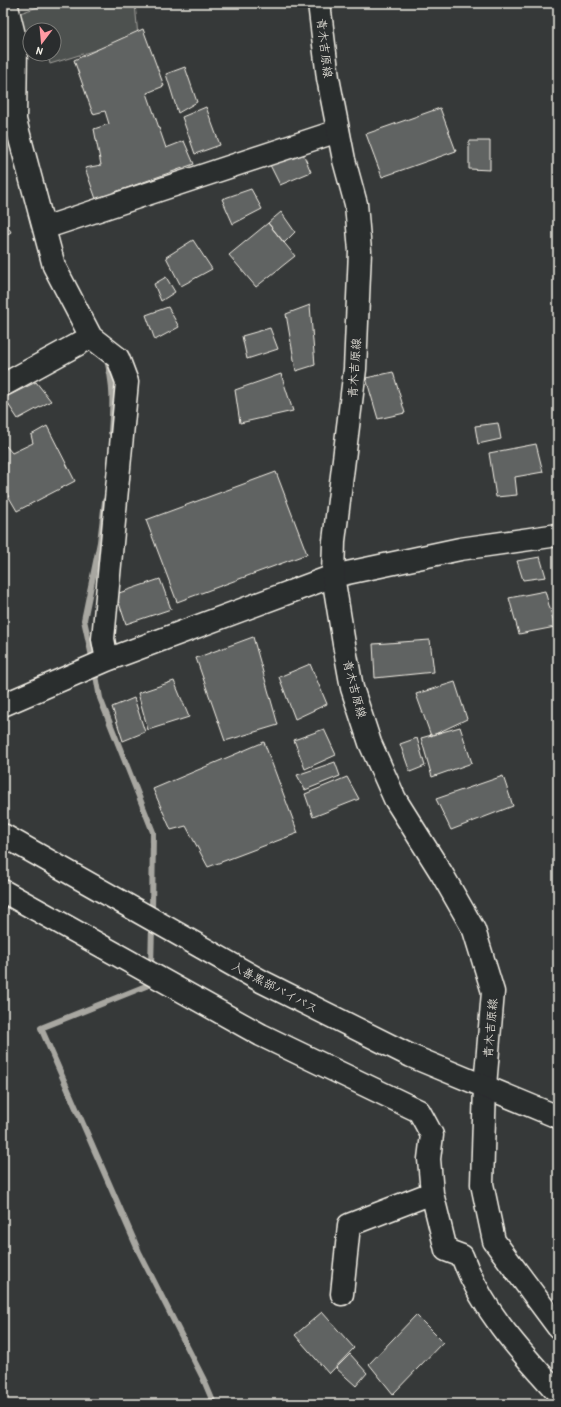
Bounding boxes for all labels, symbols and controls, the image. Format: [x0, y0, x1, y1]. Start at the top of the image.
street label: 青木吉原線 [313, 17, 337, 79]
north arrow [22, 22, 62, 62]
text: N [34, 44, 44, 59]
street label: 青木吉原線 [343, 337, 365, 399]
street label: 青木吉原線 [339, 658, 371, 720]
street label: 入善黒部バイパス [229, 957, 321, 1017]
street label: 青木吉原線 [479, 997, 501, 1059]

